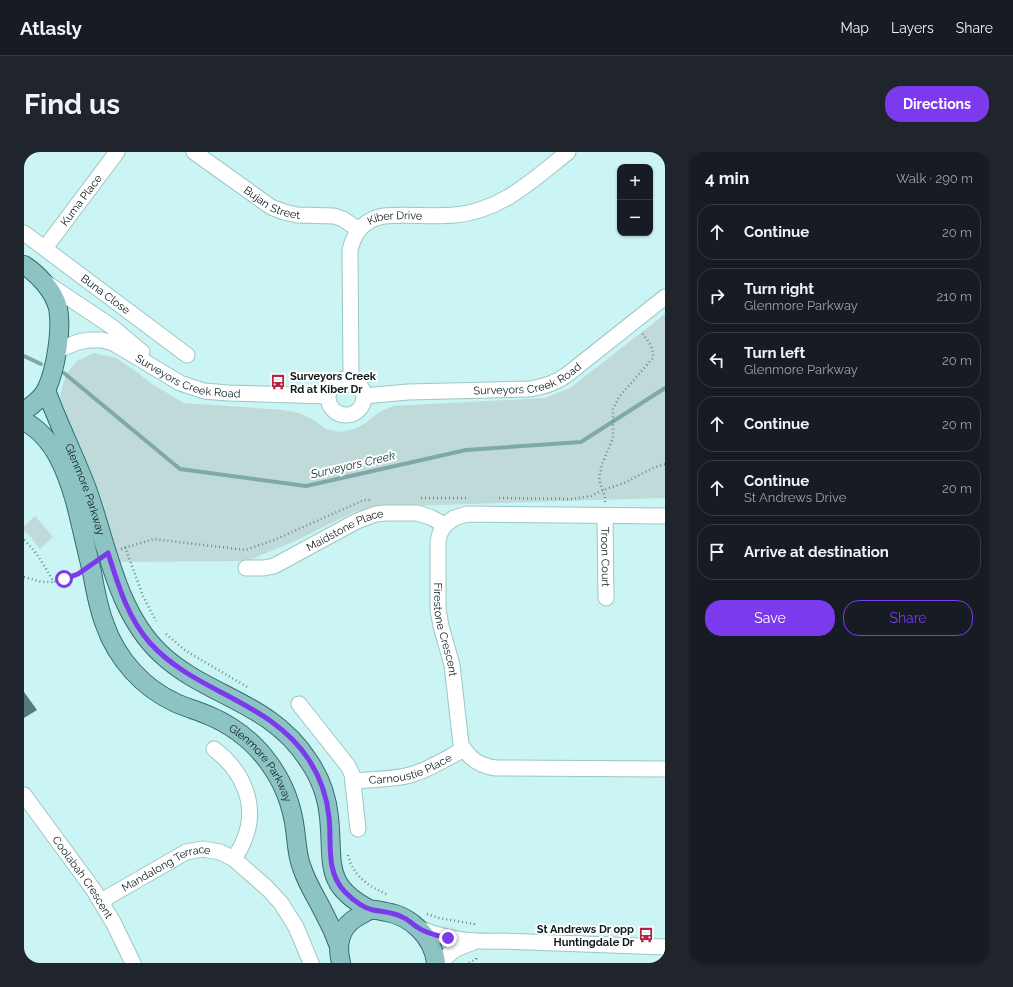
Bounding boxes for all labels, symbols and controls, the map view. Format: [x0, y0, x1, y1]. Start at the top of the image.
text: Atlasly [20, 17, 82, 39]
text: Map [841, 20, 869, 36]
text: Layers [891, 20, 934, 36]
text: Share [956, 20, 993, 36]
button: Directions [885, 86, 989, 122]
text: Find us [24, 88, 120, 121]
map controls [617, 164, 653, 236]
button: + [617, 164, 653, 200]
text: 4 min [705, 168, 749, 188]
text: Walk · 290 m [896, 171, 973, 186]
street label: Kuma Place [58, 172, 105, 228]
street label: Bujan Street [241, 184, 301, 222]
button: − [617, 200, 653, 236]
street label: Kiber Drive [365, 209, 423, 228]
icon: ahead [706, 221, 728, 243]
text: Continue [744, 223, 809, 241]
text: 20 m [942, 225, 972, 240]
street label: Buna Close [78, 272, 133, 317]
text: Turn right [744, 280, 814, 298]
icon: right [706, 285, 728, 307]
text: 210 m [936, 289, 972, 304]
text: Glenmore Parkway [744, 298, 858, 313]
text: Turn left [744, 344, 805, 362]
icon: left [706, 349, 728, 371]
street label: Surveyors Creek Road [133, 352, 241, 400]
text: 20 m [942, 353, 972, 368]
street label: Surveyors Creek Road [473, 360, 584, 397]
text: Glenmore Parkway [744, 362, 858, 377]
place label: Surveyors Creek Rd at Kiber Dr [290, 370, 377, 396]
bus stop icon: Surveyors Creek Rd at Kiber Dr [269, 373, 287, 391]
icon: ahead [706, 413, 728, 435]
text: Continue [744, 415, 809, 433]
text: 20 m [942, 417, 972, 432]
street label: Glenmore Parkway [62, 442, 107, 537]
water label: Surveyors Creek [308, 448, 397, 482]
text: Continue [744, 472, 809, 490]
icon: ahead [706, 477, 728, 499]
text: 20 m [942, 481, 972, 496]
text: St Andrews Drive [744, 490, 846, 505]
street label: Maidstone Place [304, 507, 385, 554]
street label: Troon Court [598, 527, 612, 587]
icon: arrive [706, 541, 728, 563]
text: Arrive at destination [744, 543, 889, 561]
route start [55, 570, 73, 588]
street label: Firestone Crescent [431, 582, 459, 677]
button: Save [705, 600, 835, 636]
button: Share [843, 600, 973, 636]
street label: Glenmore Parkway [226, 722, 294, 804]
street label: Carnoustie Place [369, 751, 454, 787]
street label: Coolabah Crescent [49, 834, 115, 921]
street label: Mandalong Terrace [120, 843, 212, 895]
place label: St Andrews Dr opp Huntingdale Dr [537, 923, 635, 949]
bus stop icon: St Andrews Dr opp Huntingdale Dr [637, 926, 655, 944]
route end [439, 929, 457, 947]

